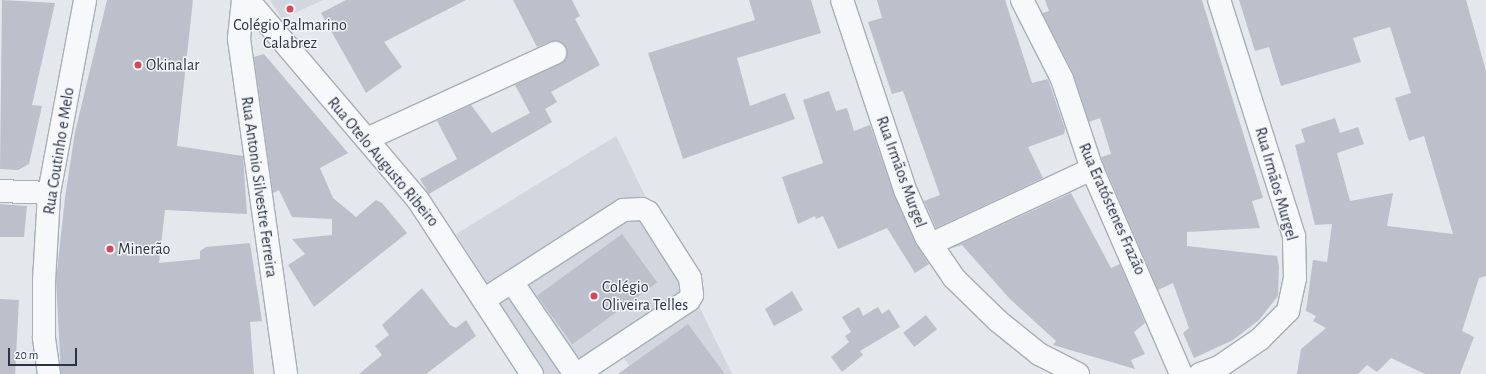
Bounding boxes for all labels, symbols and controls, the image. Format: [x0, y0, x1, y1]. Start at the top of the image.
marker: Colégio Palmarino Calabrez [285, 4, 295, 14]
place label: Colégio Palmarino Calabrez [233, 15, 347, 53]
place label: Okinalar [146, 55, 199, 75]
marker: Okinalar [133, 60, 143, 70]
street label: Rua Coutinho e Melo [39, 86, 79, 216]
street label: Rua Otelo Augusto Ribeiro [323, 93, 443, 231]
street label: Rua Antonio Silvestre Ferreira [237, 95, 281, 279]
street label: Rua Irmãos Murgel [872, 114, 930, 230]
street label: Rua Irmãos Murgel [1251, 125, 1301, 243]
street label: Rua Eratóstenes Frazão [1074, 140, 1150, 278]
place label: Minerão [118, 239, 170, 259]
marker: Minerão [105, 244, 115, 254]
place label: Colégio Oliveira Telles [602, 277, 688, 315]
marker: Colégio Oliveira Telles [589, 291, 599, 301]
scale bar [10, 340, 79, 366]
text: 20 m [15, 349, 38, 361]

